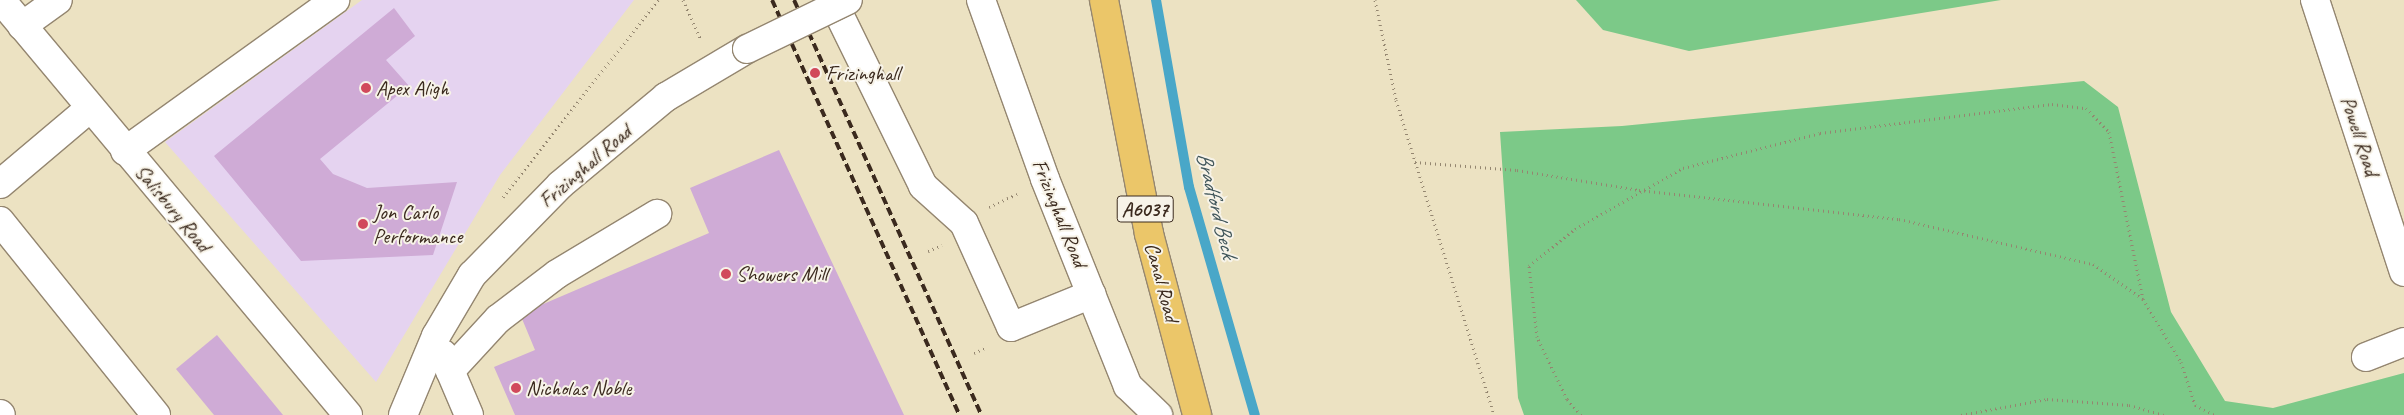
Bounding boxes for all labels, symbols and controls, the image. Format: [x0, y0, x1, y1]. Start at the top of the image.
place label: Frizinghall [826, 60, 900, 86]
marker: Frizinghall [808, 66, 822, 80]
place label: Apex Aligh [376, 75, 449, 101]
marker: Apex Aligh [360, 82, 372, 94]
street label: Powell Road [2335, 93, 2385, 179]
street label: Frizinghall Road [534, 119, 636, 213]
water label: Bradford Beck [1190, 149, 1242, 261]
street label: Frizinghall Road [1027, 156, 1093, 270]
street label: Salisbury Road [129, 159, 217, 257]
road number: A6037 [1116, 192, 1174, 226]
place label: Jon Carlo Performance [373, 199, 462, 249]
marker: Jon Carlo Performance [357, 218, 369, 230]
street label: Canal Road [1139, 240, 1185, 324]
place label: Showers Mill [736, 261, 828, 287]
marker: Showers Mill [720, 268, 732, 280]
place label: Nicholas Noble [526, 375, 631, 401]
marker: Nicholas Noble [510, 382, 522, 394]

